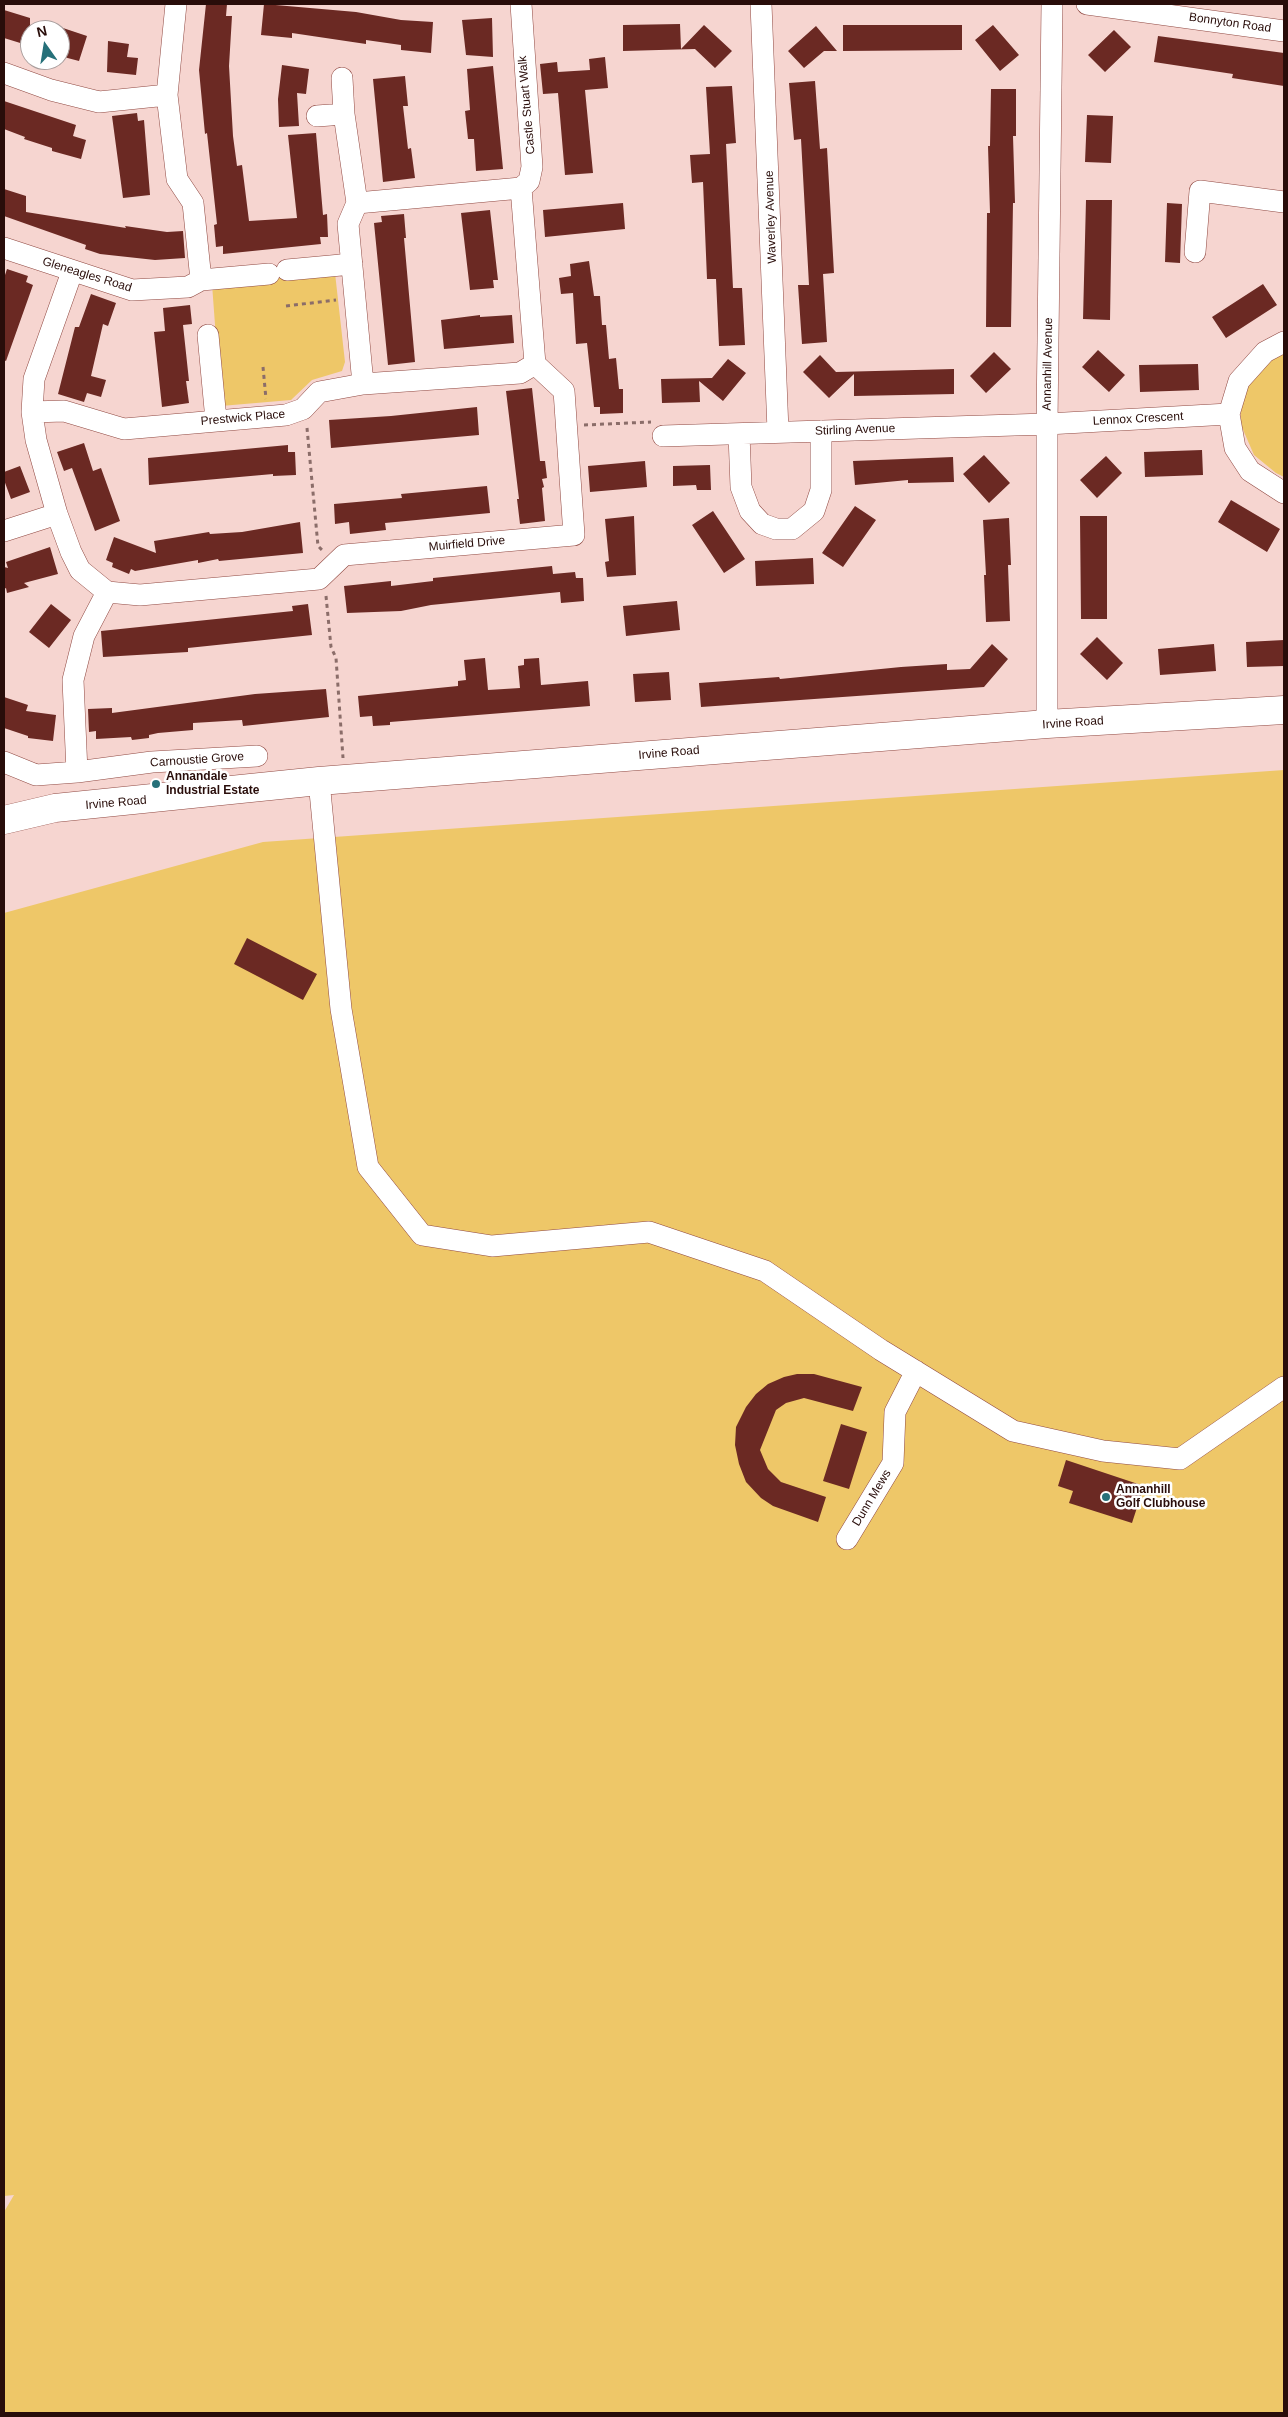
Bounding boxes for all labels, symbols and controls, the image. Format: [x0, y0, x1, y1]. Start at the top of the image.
street label: Bonnyton Road [1188, 10, 1272, 36]
north arrow [20, 20, 70, 70]
text: N [35, 22, 49, 40]
street label: Castle Stuart Walk [516, 55, 538, 155]
street label: Waverley Avenue [762, 170, 780, 264]
street label: Gleneagles Road [41, 255, 133, 295]
street label: Annanhill Avenue [1040, 317, 1056, 411]
street label: Prestwick Place [200, 407, 286, 429]
street label: Lennox Crescent [1092, 409, 1184, 429]
street label: Stirling Avenue [815, 421, 895, 439]
street label: Muirfield Drive [428, 533, 506, 555]
street label: Irvine Road [1042, 714, 1104, 732]
street label: Irvine Road [638, 743, 700, 763]
street label: Carnoustie Grove [150, 750, 244, 770]
place label: Annandale Industrial Estate [166, 770, 259, 798]
marker: Annandale Industrial Estate [150, 778, 162, 790]
street label: Irvine Road [85, 793, 147, 813]
street label: Dunn Mews [850, 1467, 894, 1529]
place label: Annanhill Golf Clubhouse [1116, 1483, 1205, 1511]
marker: Annanhill Golf Clubhouse [1100, 1491, 1112, 1503]

